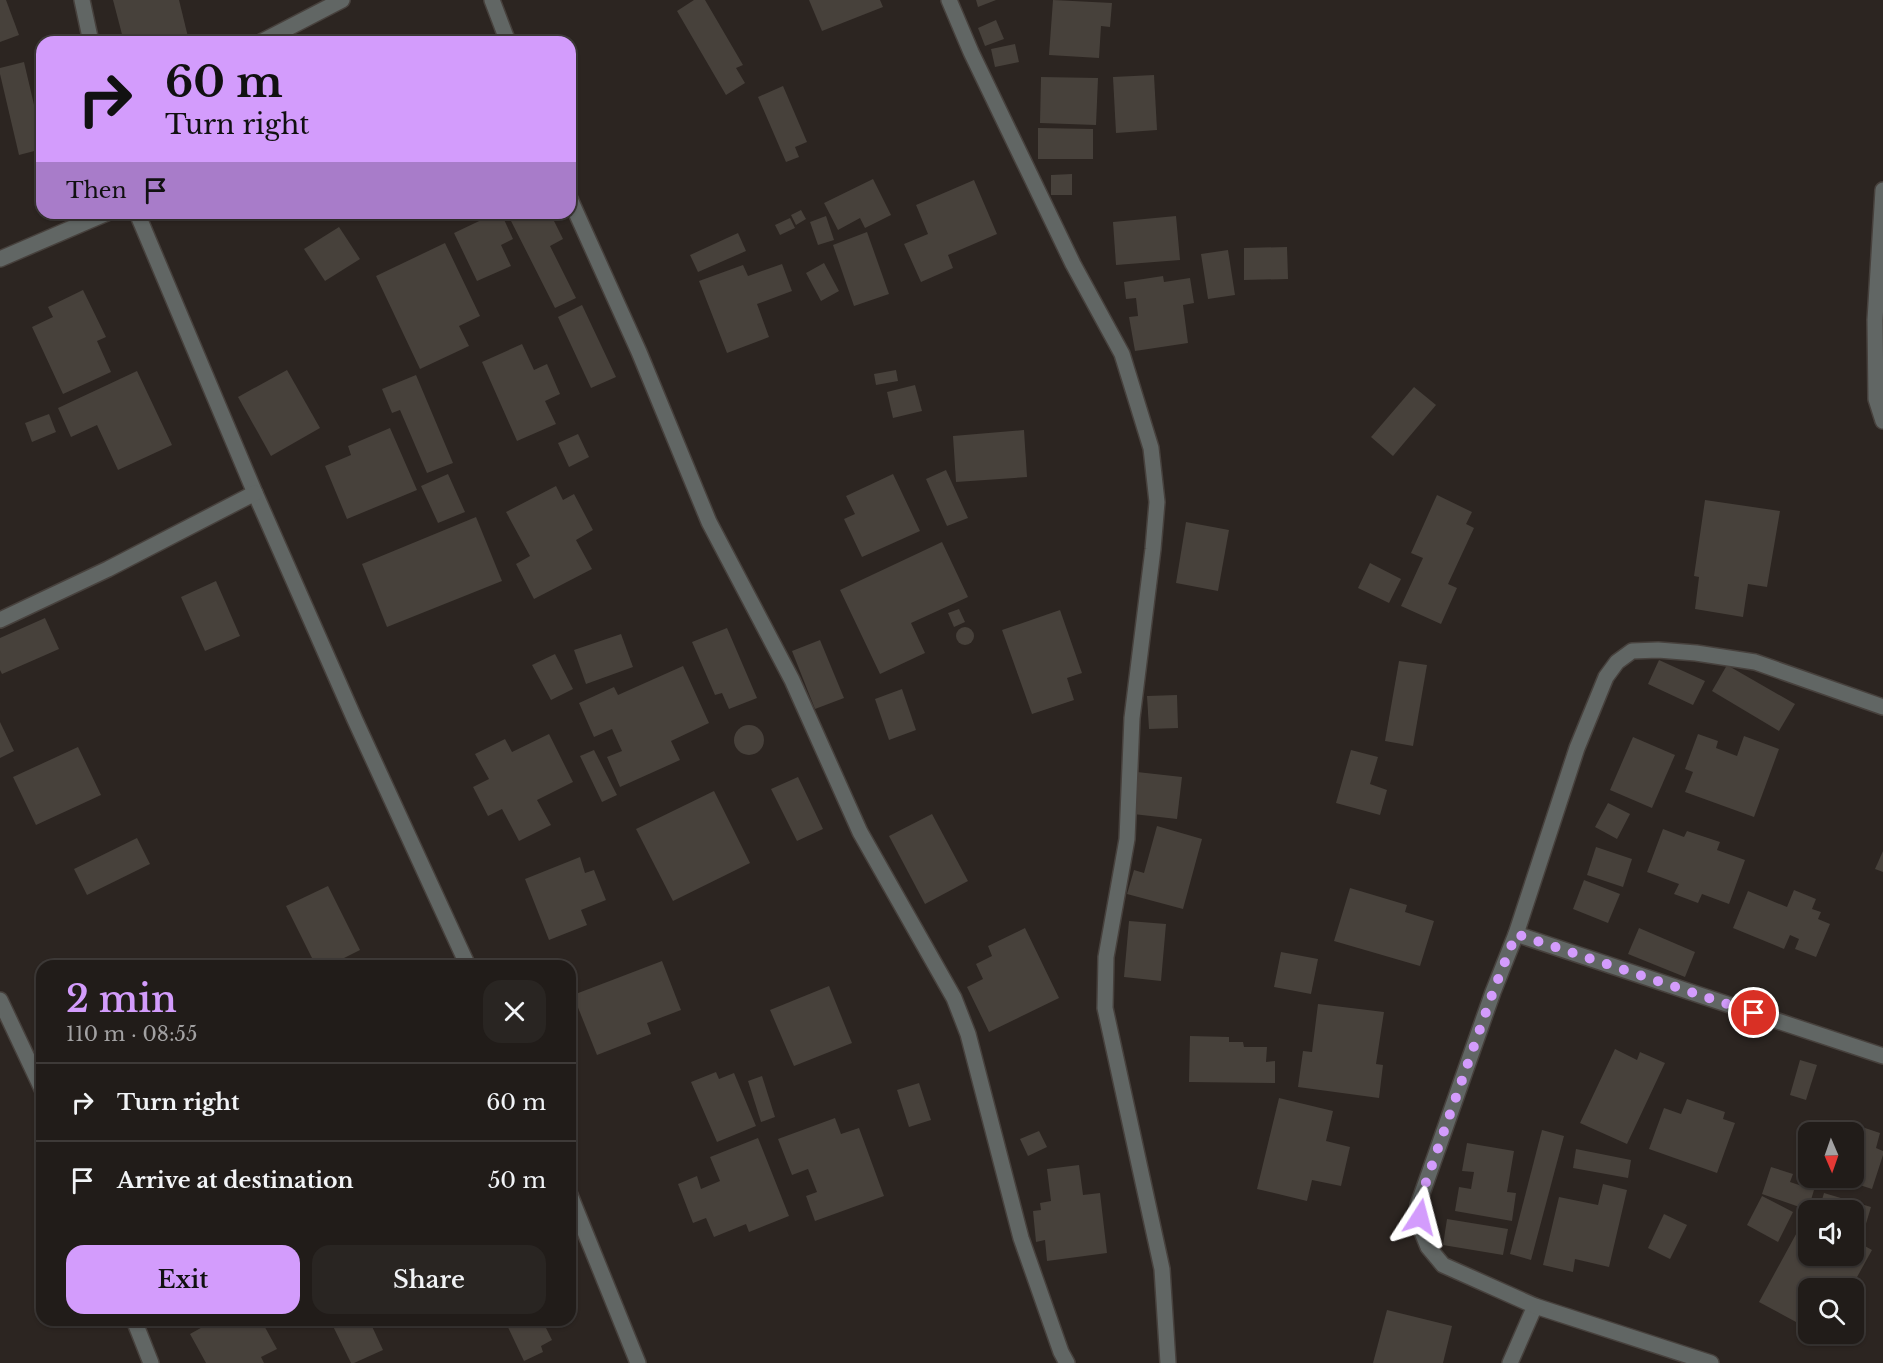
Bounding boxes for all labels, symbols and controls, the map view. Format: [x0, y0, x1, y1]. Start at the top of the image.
text: 60 m [165, 56, 283, 108]
icon: right [66, 60, 144, 138]
text: Turn right [165, 108, 309, 141]
icon: arrive [139, 174, 172, 207]
text: Then [66, 177, 127, 204]
text: 2 min [66, 977, 177, 1022]
button: close [483, 980, 546, 1043]
pin [1728, 987, 1779, 1038]
icon: arrive [1737, 996, 1770, 1029]
text: 110 m · 08:55 [66, 1022, 197, 1046]
icon: right [66, 1086, 99, 1119]
text: Turn right [117, 1089, 239, 1116]
text: 60 m [486, 1089, 546, 1116]
north arrow [1798, 1122, 1864, 1188]
map controls [1798, 1122, 1864, 1344]
icon: arrive [66, 1164, 99, 1197]
text: Arrive at destination [117, 1167, 354, 1194]
text: 50 m [488, 1167, 546, 1194]
position arrow [1388, 1185, 1452, 1249]
button: sound [1798, 1200, 1864, 1266]
button: Exit [66, 1245, 300, 1314]
button: Share [312, 1245, 546, 1314]
button: search [1798, 1278, 1864, 1344]

